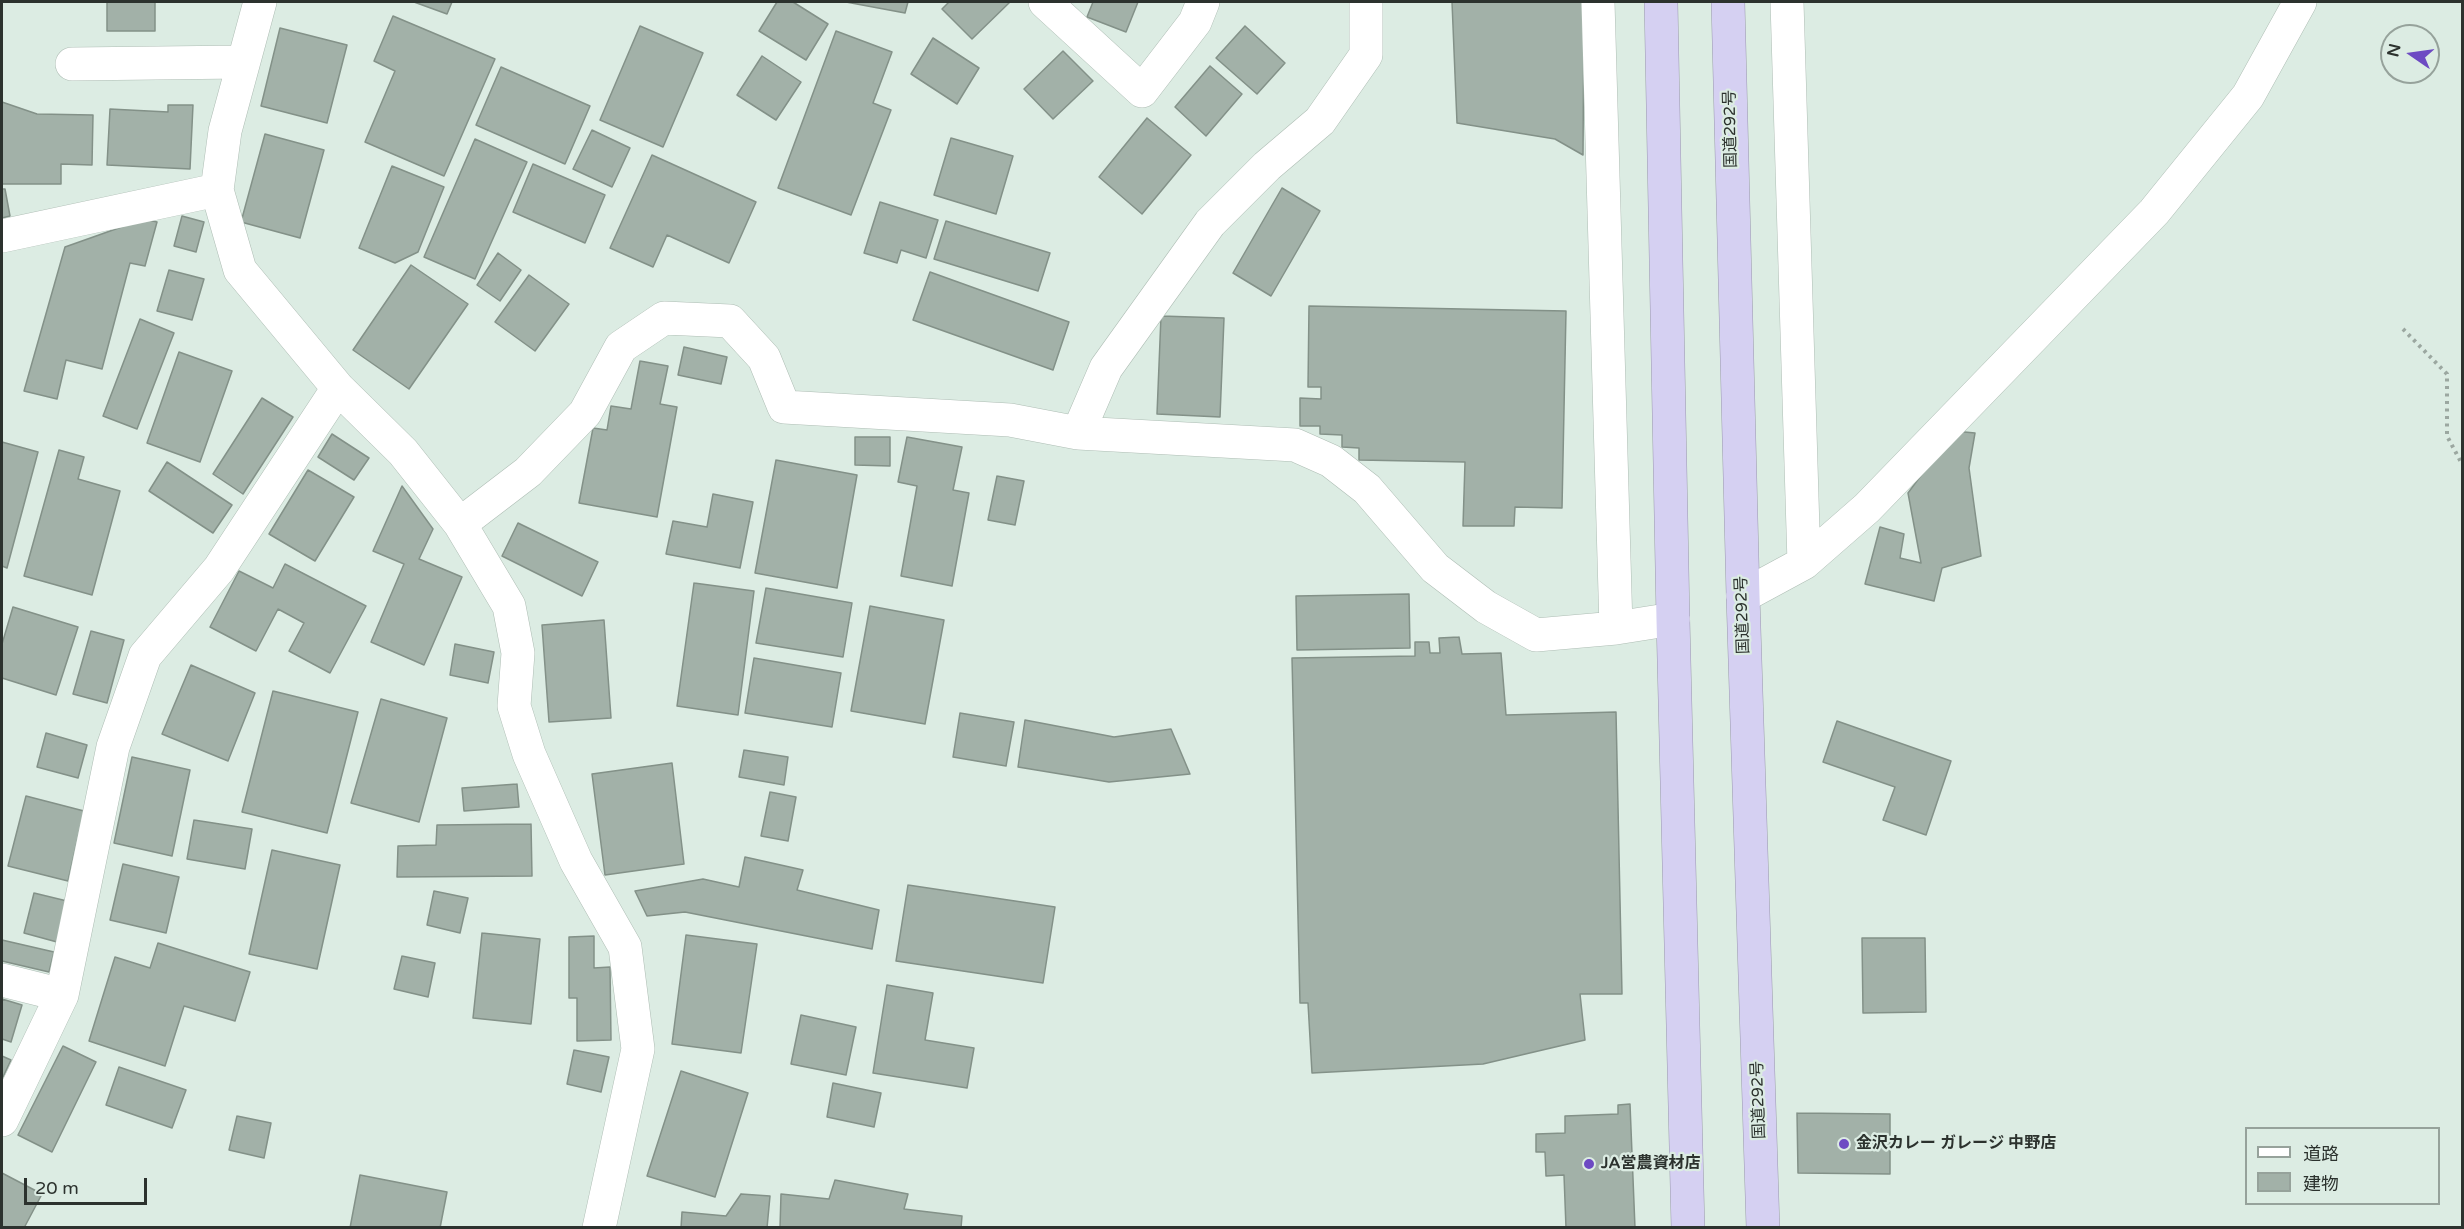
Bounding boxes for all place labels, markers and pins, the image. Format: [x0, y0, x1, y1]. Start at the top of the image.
place label: 金沢カレー ガレージ 中野店 [1856, 1134, 2056, 1154]
marker: 金沢カレー ガレージ 中野店 [1837, 1137, 1851, 1151]
place label: JA営農資材店 [1601, 1154, 1700, 1174]
marker: JA営農資材店 [1582, 1157, 1596, 1171]

